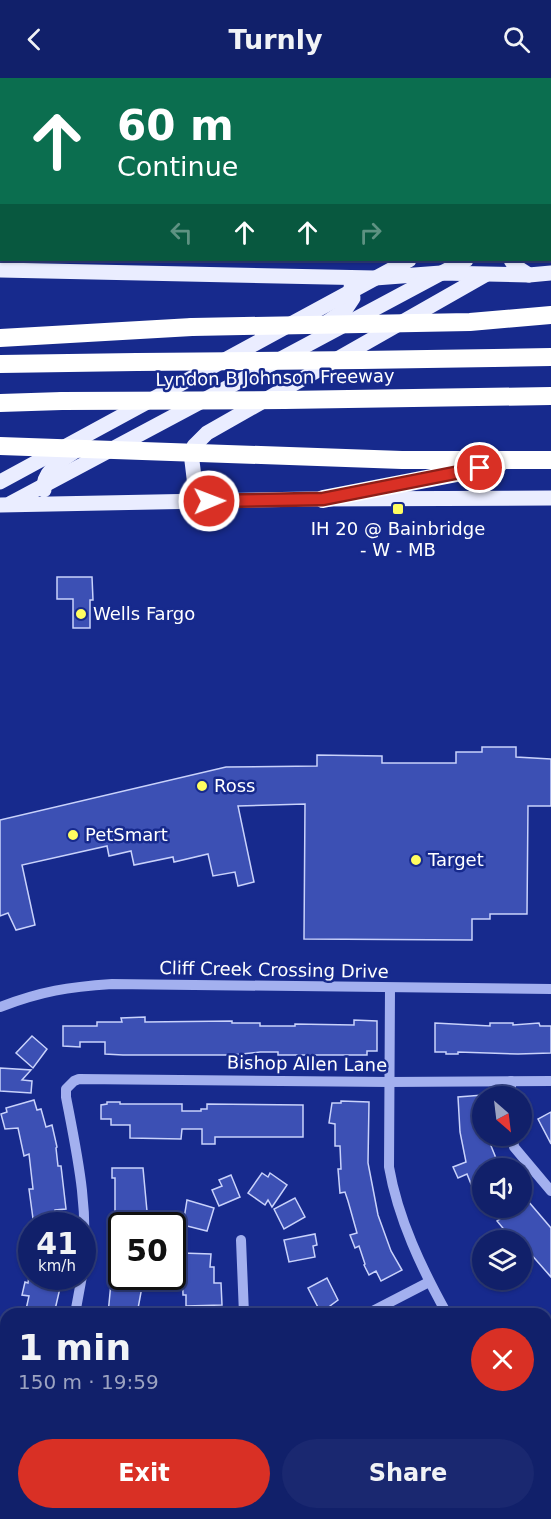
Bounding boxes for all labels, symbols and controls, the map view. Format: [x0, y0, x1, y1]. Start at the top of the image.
icon: back [18, 23, 51, 56]
icon: search [500, 23, 533, 56]
text: Turnly [228, 24, 323, 55]
text: 60 m [117, 101, 234, 150]
icon: ahead [18, 102, 96, 180]
text: Continue [117, 151, 238, 182]
icon: left [165, 216, 198, 249]
icon: ahead [228, 216, 261, 249]
icon: ahead [291, 216, 324, 249]
icon: right [354, 216, 387, 249]
street label: Lyndon B Johnson Freeway [155, 365, 395, 390]
pin [454, 442, 505, 493]
icon: arrive [463, 451, 496, 484]
position arrow [177, 469, 241, 533]
marker: IH 20 @ Bainbridge - W - MB [391, 502, 405, 516]
place label: IH 20 @ Bainbridge - W - MB [311, 518, 485, 560]
place label: Wells Fargo [93, 603, 195, 624]
marker: Wells Fargo [74, 607, 88, 621]
place label: Ross [214, 775, 255, 796]
marker: Ross [195, 779, 209, 793]
place label: PetSmart [85, 824, 168, 845]
marker: PetSmart [66, 828, 80, 842]
place label: Target [427, 849, 484, 870]
marker: Target [409, 853, 423, 867]
street label: Cliff Creek Crossing Drive [159, 957, 389, 982]
street label: Bishop Allen Lane [227, 1052, 387, 1075]
north arrow [472, 1086, 532, 1146]
map controls [472, 1086, 532, 1290]
button: sound [472, 1158, 532, 1218]
speed limit sign: 50 [108, 1212, 186, 1290]
text: 41 [36, 1226, 78, 1261]
button: layers [472, 1230, 532, 1290]
text: km/h [38, 1257, 76, 1275]
text: 1 min [18, 1327, 131, 1368]
button: close [471, 1328, 534, 1391]
text: 150 m · 19:59 [18, 1370, 159, 1394]
button: Exit [18, 1439, 270, 1508]
button: Share [282, 1439, 534, 1508]

